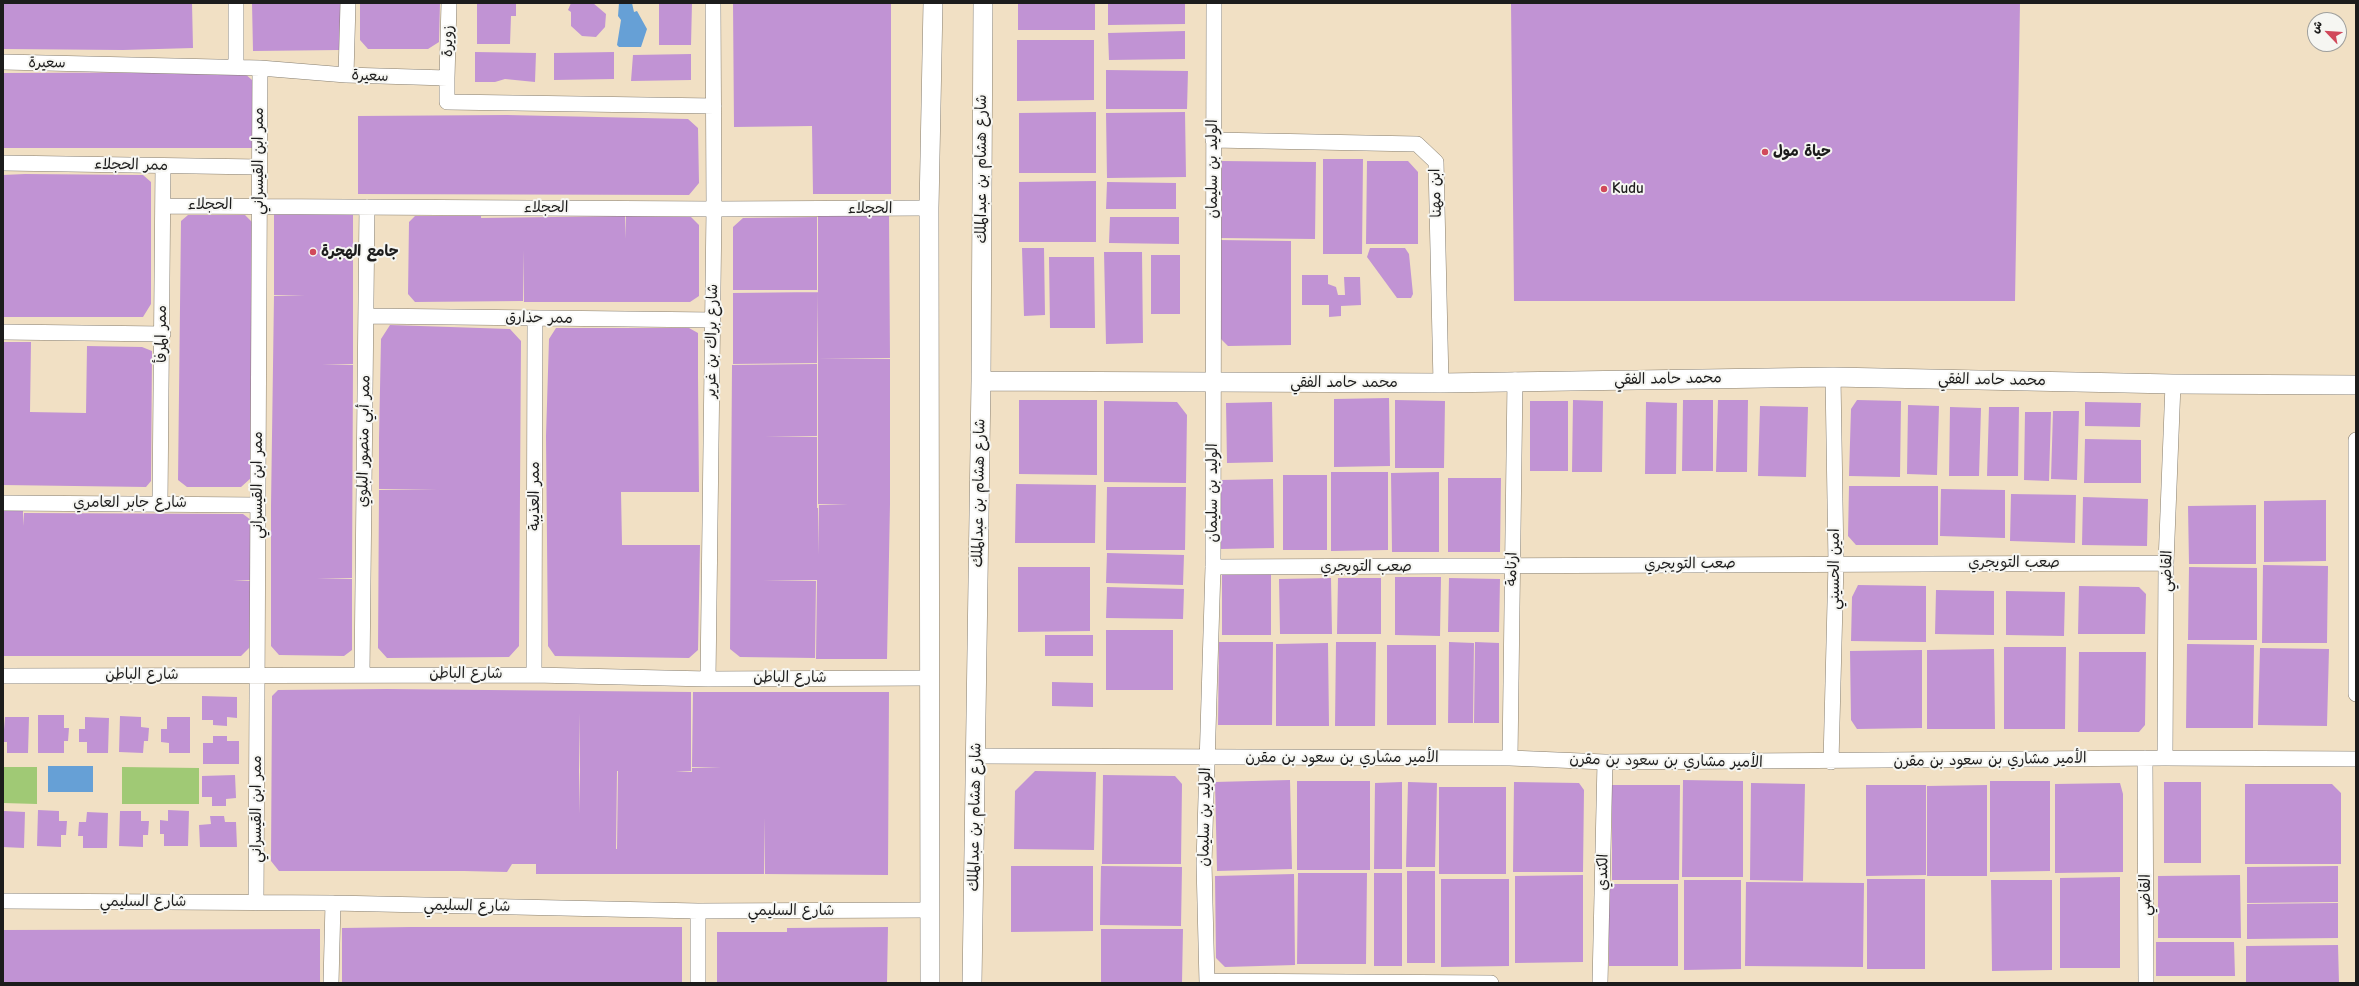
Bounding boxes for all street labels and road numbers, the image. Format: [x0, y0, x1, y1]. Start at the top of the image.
street label: زويرة [439, 25, 457, 57]
street label: سعيرة [28, 54, 66, 72]
street label: سعيرة [351, 66, 389, 86]
street label: شارع هشام بن عبدالملك [973, 94, 991, 244]
street label: ممر ابن القيسراني [250, 107, 268, 215]
street label: الوليد بن سليمان [1204, 119, 1222, 219]
street label: ممر الحجلاء [94, 155, 168, 175]
street label: ابن مهنا [1426, 168, 1446, 218]
street label: الحجلاء [188, 196, 232, 214]
street label: الحجلاء [524, 199, 568, 217]
street label: الحجلاء [848, 200, 892, 218]
street label: شارع براك بن غرير [702, 284, 722, 398]
street label: ممر المرفأ [153, 305, 171, 363]
street label: ممر حذارق [505, 308, 573, 328]
street label: محمد حامد الفقي [1614, 369, 1722, 389]
street label: محمد حامد الفقي [1938, 370, 2046, 390]
street label: محمد حامد الفقي [1290, 374, 1398, 392]
street label: ممر أبي منصور البلوي [354, 375, 374, 507]
street label: شارع هشام بن عبدالملك [969, 418, 989, 568]
street label: ممر ابن القيسراني [249, 431, 267, 539]
street label: الوليد بن سليمان [1204, 443, 1222, 543]
street label: ممر العذيبة [526, 461, 544, 531]
street label: شارع جابر العامري [73, 494, 187, 512]
street label: امين الحسيني [1826, 528, 1844, 610]
street label: القاضي [2158, 550, 2176, 592]
street label: ارتامة [1503, 552, 1521, 586]
street label: صعب التويجري [1644, 554, 1736, 574]
street label: صعب التويجري [1968, 554, 2060, 572]
street label: صعب التويجري [1320, 558, 1412, 576]
street label: شارع الباطن [429, 665, 503, 683]
street label: شارع الباطن [105, 666, 179, 684]
street label: شارع الباطن [753, 669, 827, 687]
street label: شارع هشام بن عبدالملك [965, 742, 985, 892]
street label: الأمير مشاري بن سعود بن مقرن [1245, 749, 1439, 767]
street label: الأمير مشاري بن سعود بن مقرن [1893, 749, 2087, 771]
street label: الأمير مشاري بن سعود بن مقرن [1569, 750, 1763, 772]
street label: ممر ابن القيسراني [248, 755, 266, 863]
street label: الوليد بن سليمان [1195, 767, 1215, 867]
street label: الكندي [1594, 854, 1612, 890]
street label: القاضي [2137, 874, 2155, 916]
street label: شارع السليمي [100, 893, 186, 911]
street label: شارع السليمي [424, 896, 510, 916]
street label: شارع السليمي [748, 902, 834, 920]

